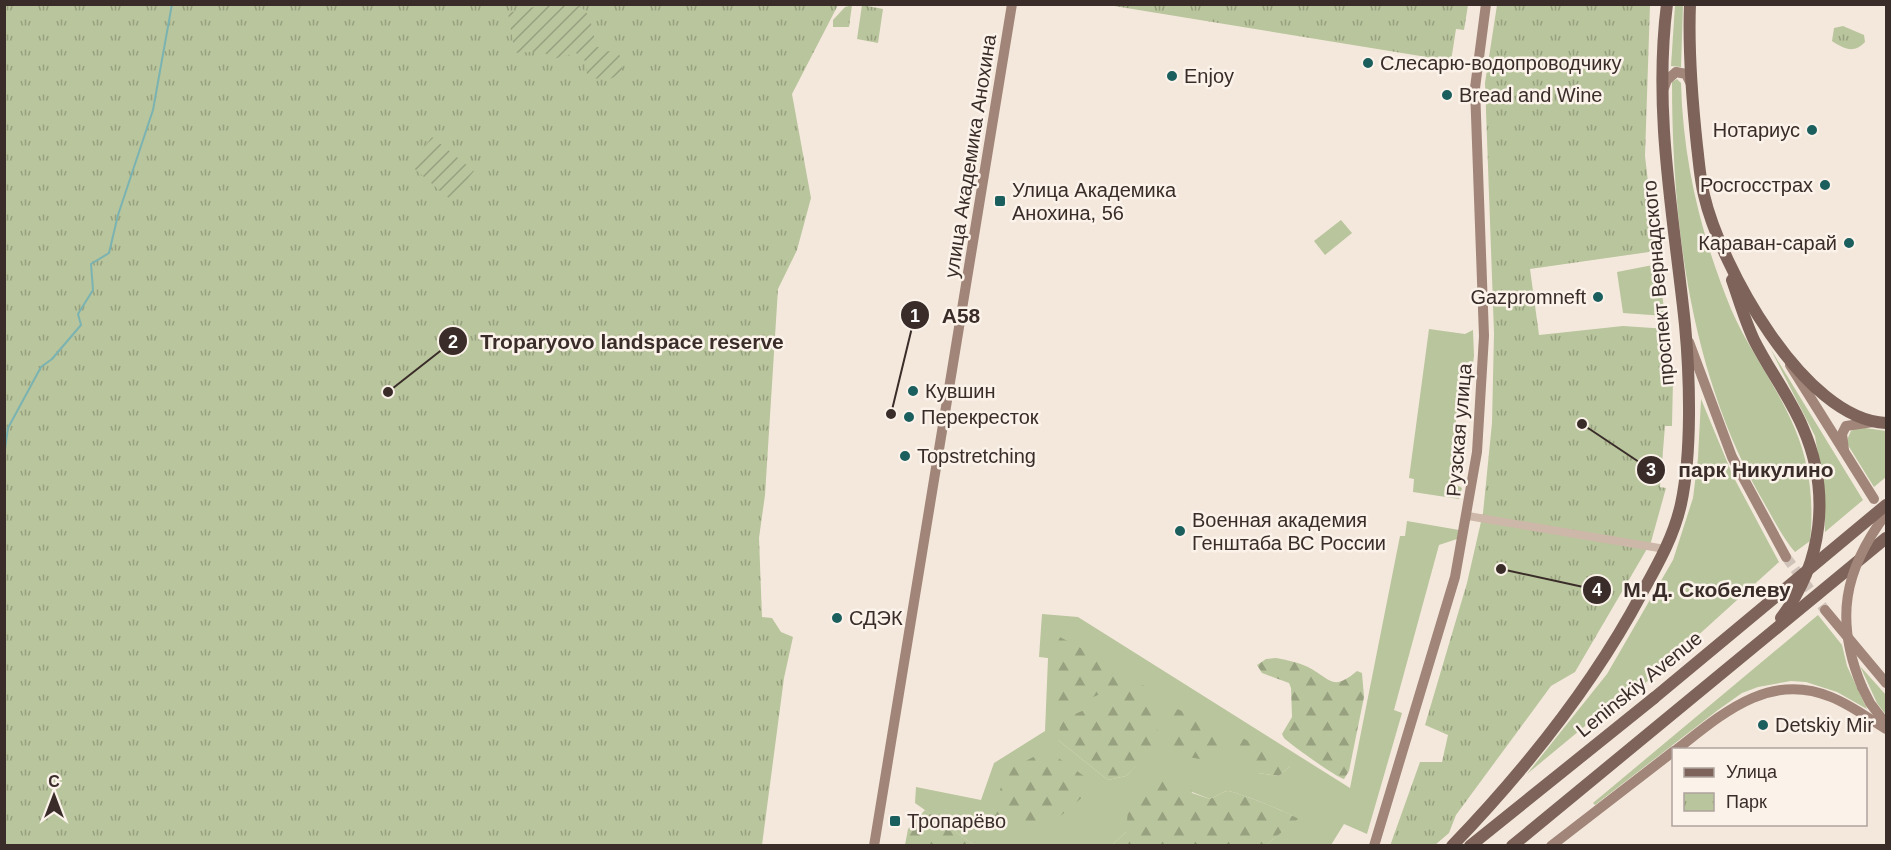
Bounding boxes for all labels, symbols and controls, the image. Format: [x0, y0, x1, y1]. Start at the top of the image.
street label: улица Академика Анохина [940, 32, 1000, 279]
place label: Слесарю-водопроводчику [1380, 52, 1621, 74]
marker: Слесарю-водопроводчику [1361, 56, 1375, 70]
place label: Enjoy [1184, 65, 1234, 87]
marker: Enjoy [1165, 69, 1179, 83]
place label: Bread and Wine [1459, 84, 1602, 106]
marker: Bread and Wine [1440, 88, 1454, 102]
place label: Нотариус [1713, 119, 1800, 141]
marker: Нотариус [1805, 123, 1819, 137]
place label: Росгосстрах [1700, 174, 1813, 196]
marker: Росгосстрах [1818, 178, 1832, 192]
place label: Улица Академика Анохина, 56 [1012, 179, 1177, 224]
street label: проспект Вернадского [1638, 179, 1678, 387]
marker: Улица Академика Анохина, 56 [993, 194, 1007, 208]
place label: Караван-сарай [1698, 232, 1837, 254]
marker: Караван-сарай [1842, 236, 1856, 250]
place label: Gazpromneft [1470, 286, 1586, 308]
marker: Gazpromneft [1591, 290, 1605, 304]
callout: А58 [900, 296, 993, 335]
text: А58 [942, 304, 981, 327]
text: 1 [910, 306, 920, 326]
callout: Troparyovo landspace reserve [438, 322, 796, 361]
text: Troparyovo landspace reserve [480, 330, 784, 353]
text: 2 [448, 332, 458, 352]
street label: Рузская улица [1442, 361, 1476, 498]
place label: Кувшин [925, 380, 996, 402]
marker: Кувшин [906, 384, 920, 398]
place label: Перекресток [921, 406, 1039, 428]
marker: Перекресток [902, 410, 916, 424]
place label: Topstretching [917, 445, 1036, 467]
marker: Topstretching [898, 449, 912, 463]
callout: парк Никулино [1636, 450, 1845, 489]
text: парк Никулино [1678, 458, 1834, 481]
text: 3 [1646, 460, 1656, 480]
place label: Военная академия Генштаба ВС России [1192, 509, 1386, 554]
marker: Военная академия Генштаба ВС России [1173, 524, 1187, 538]
callout: М. Д. Скобелеву [1582, 571, 1803, 610]
text: М. Д. Скобелеву [1623, 578, 1791, 601]
text: 4 [1592, 580, 1602, 600]
place label: СДЭК [849, 607, 903, 629]
marker: СДЭК [830, 611, 844, 625]
street label: Leninskiy Avenue [1572, 627, 1706, 741]
place label: Detskiy Mir [1775, 714, 1874, 736]
marker: Detskiy Mir [1756, 718, 1770, 732]
legend [1672, 748, 1867, 826]
text: Улица [1726, 762, 1778, 782]
north arrow [24, 766, 84, 826]
text: С [48, 773, 60, 790]
text: Парк [1726, 792, 1767, 812]
place label: Тропарёво [907, 810, 1006, 832]
marker: Тропарёво [888, 814, 902, 828]

